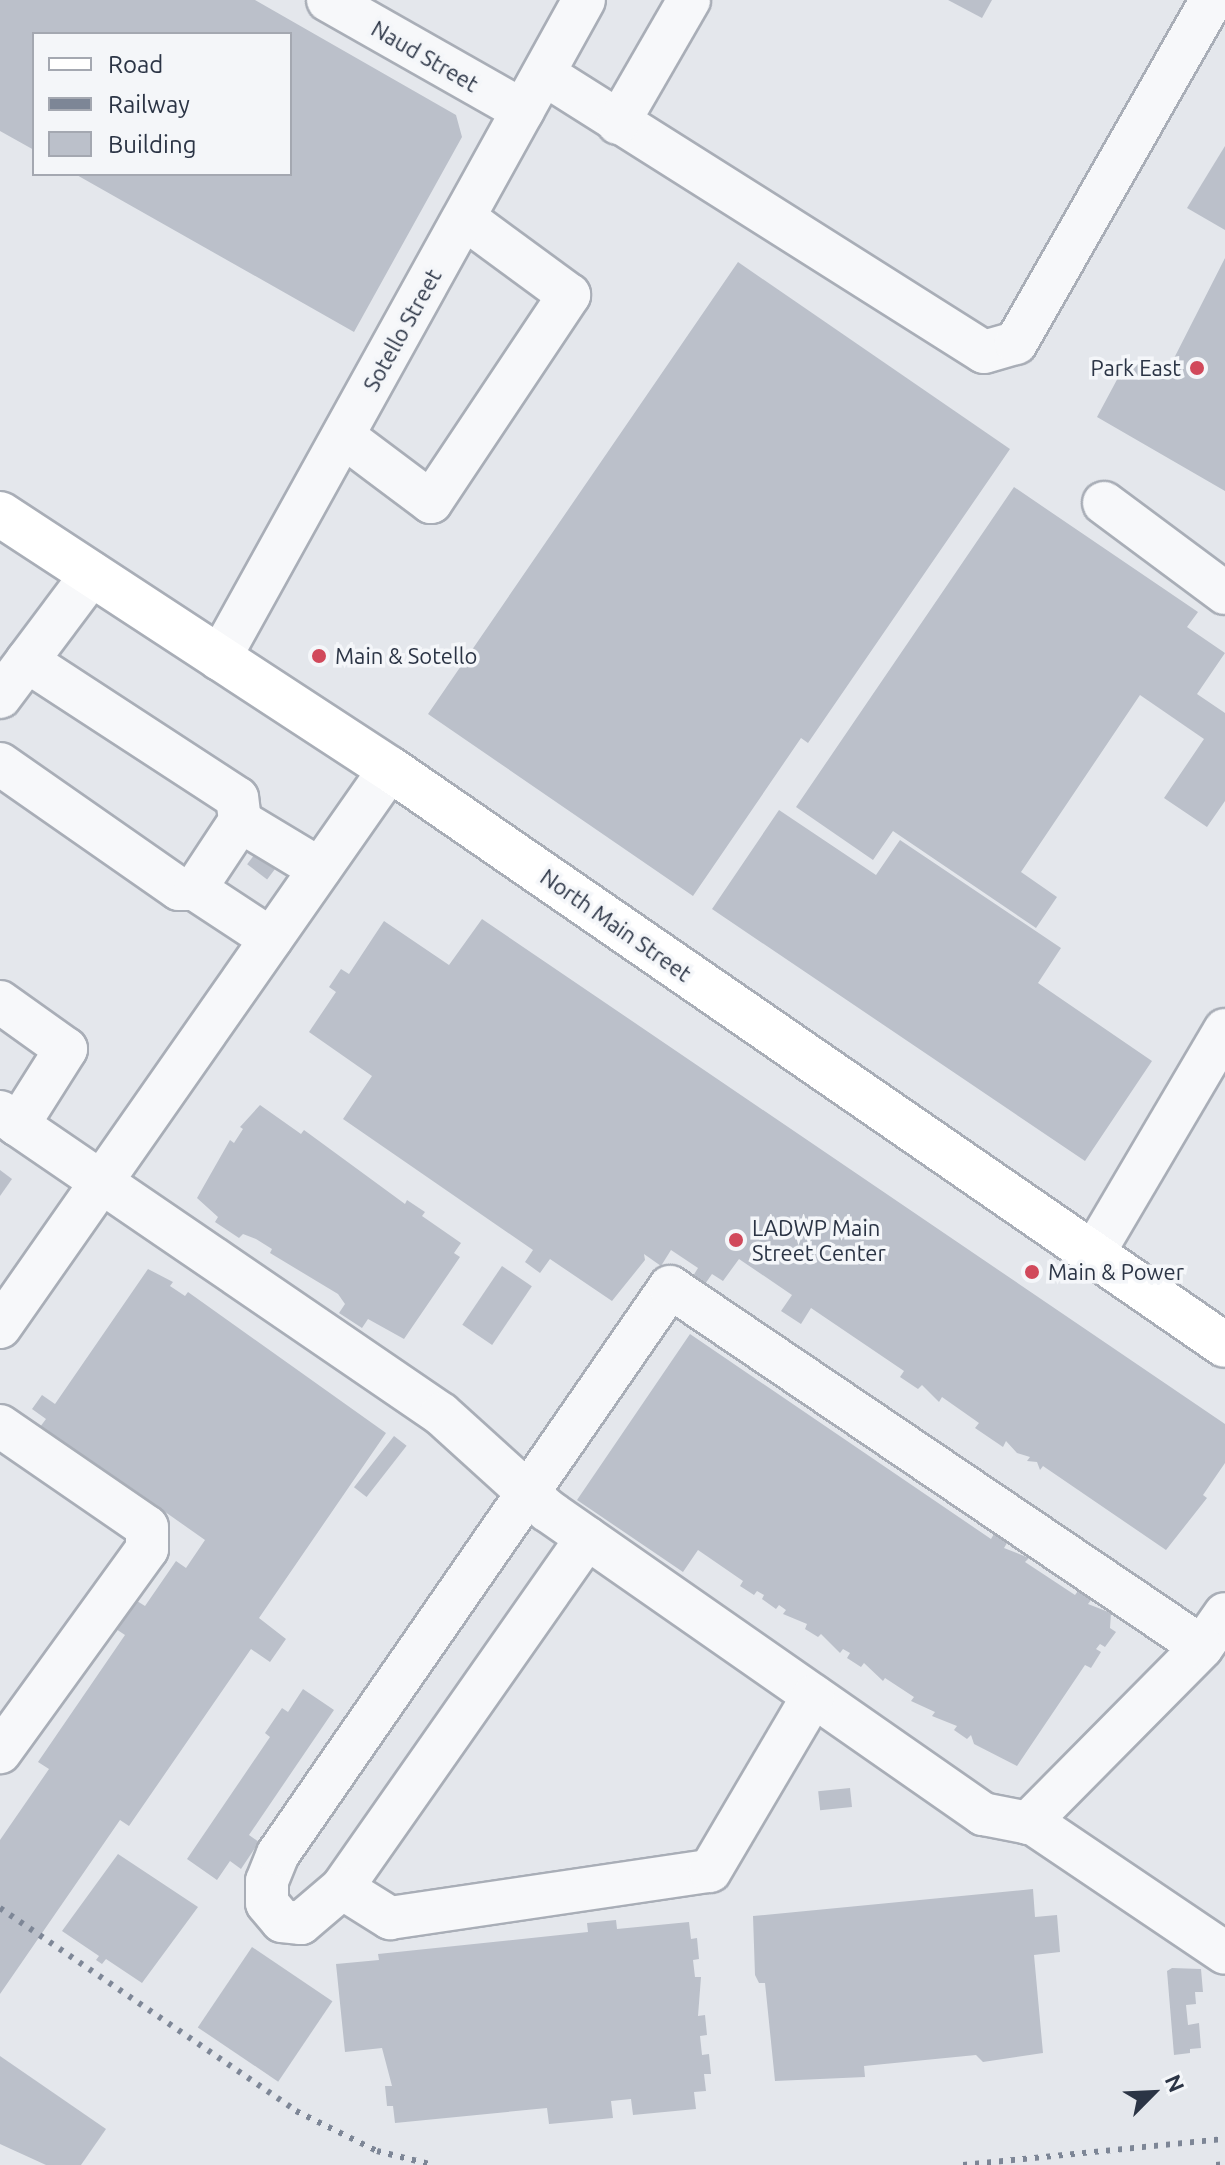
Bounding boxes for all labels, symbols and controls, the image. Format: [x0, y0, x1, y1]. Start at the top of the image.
street label: Naud Street [367, 15, 483, 97]
legend [32, 32, 292, 176]
text: Road [108, 51, 163, 78]
text: Railway [108, 91, 190, 118]
text: Building [108, 131, 196, 158]
street label: Sotello Street [357, 264, 447, 396]
place label: Park East [1090, 355, 1181, 381]
marker: Park East [1188, 359, 1206, 377]
place label: Main & Sotello [335, 643, 477, 669]
marker: Main & Sotello [310, 647, 328, 665]
street label: North Main Street [536, 863, 696, 987]
place label: LADWP Main Street Center [752, 1214, 886, 1266]
marker: LADWP Main Street Center [727, 1231, 745, 1249]
place label: Main & Power [1048, 1259, 1184, 1285]
marker: Main & Power [1023, 1263, 1041, 1281]
north arrow [1113, 2053, 1193, 2133]
text: N [1161, 2070, 1190, 2096]

